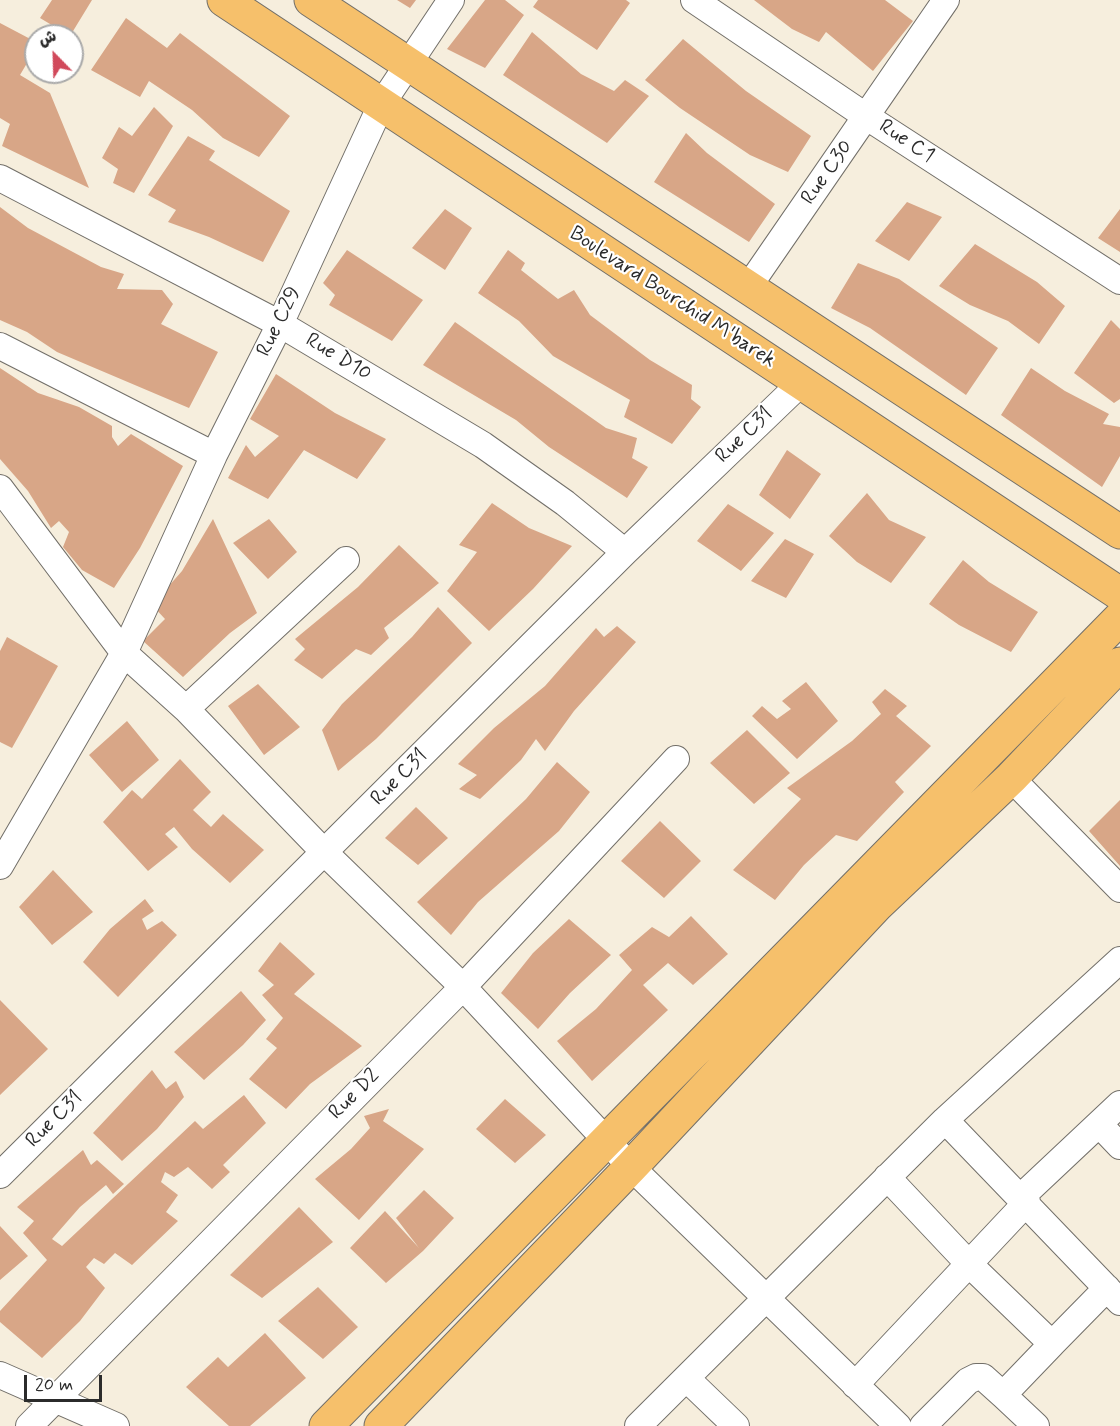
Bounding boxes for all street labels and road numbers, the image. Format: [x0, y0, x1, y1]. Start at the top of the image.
street label: Rue C1 [873, 115, 939, 169]
street label: Rue C30 [797, 136, 859, 210]
street label: Boulevard Bourchid M'barek [564, 222, 780, 374]
street label: Rue C29 [252, 283, 308, 361]
street label: Rue D10 [300, 328, 376, 388]
street label: Rue C31 [711, 403, 779, 469]
street label: Rue C31 [366, 744, 434, 812]
street label: Rue D2 [324, 1064, 386, 1126]
street label: Rue C31 [21, 1086, 89, 1154]

